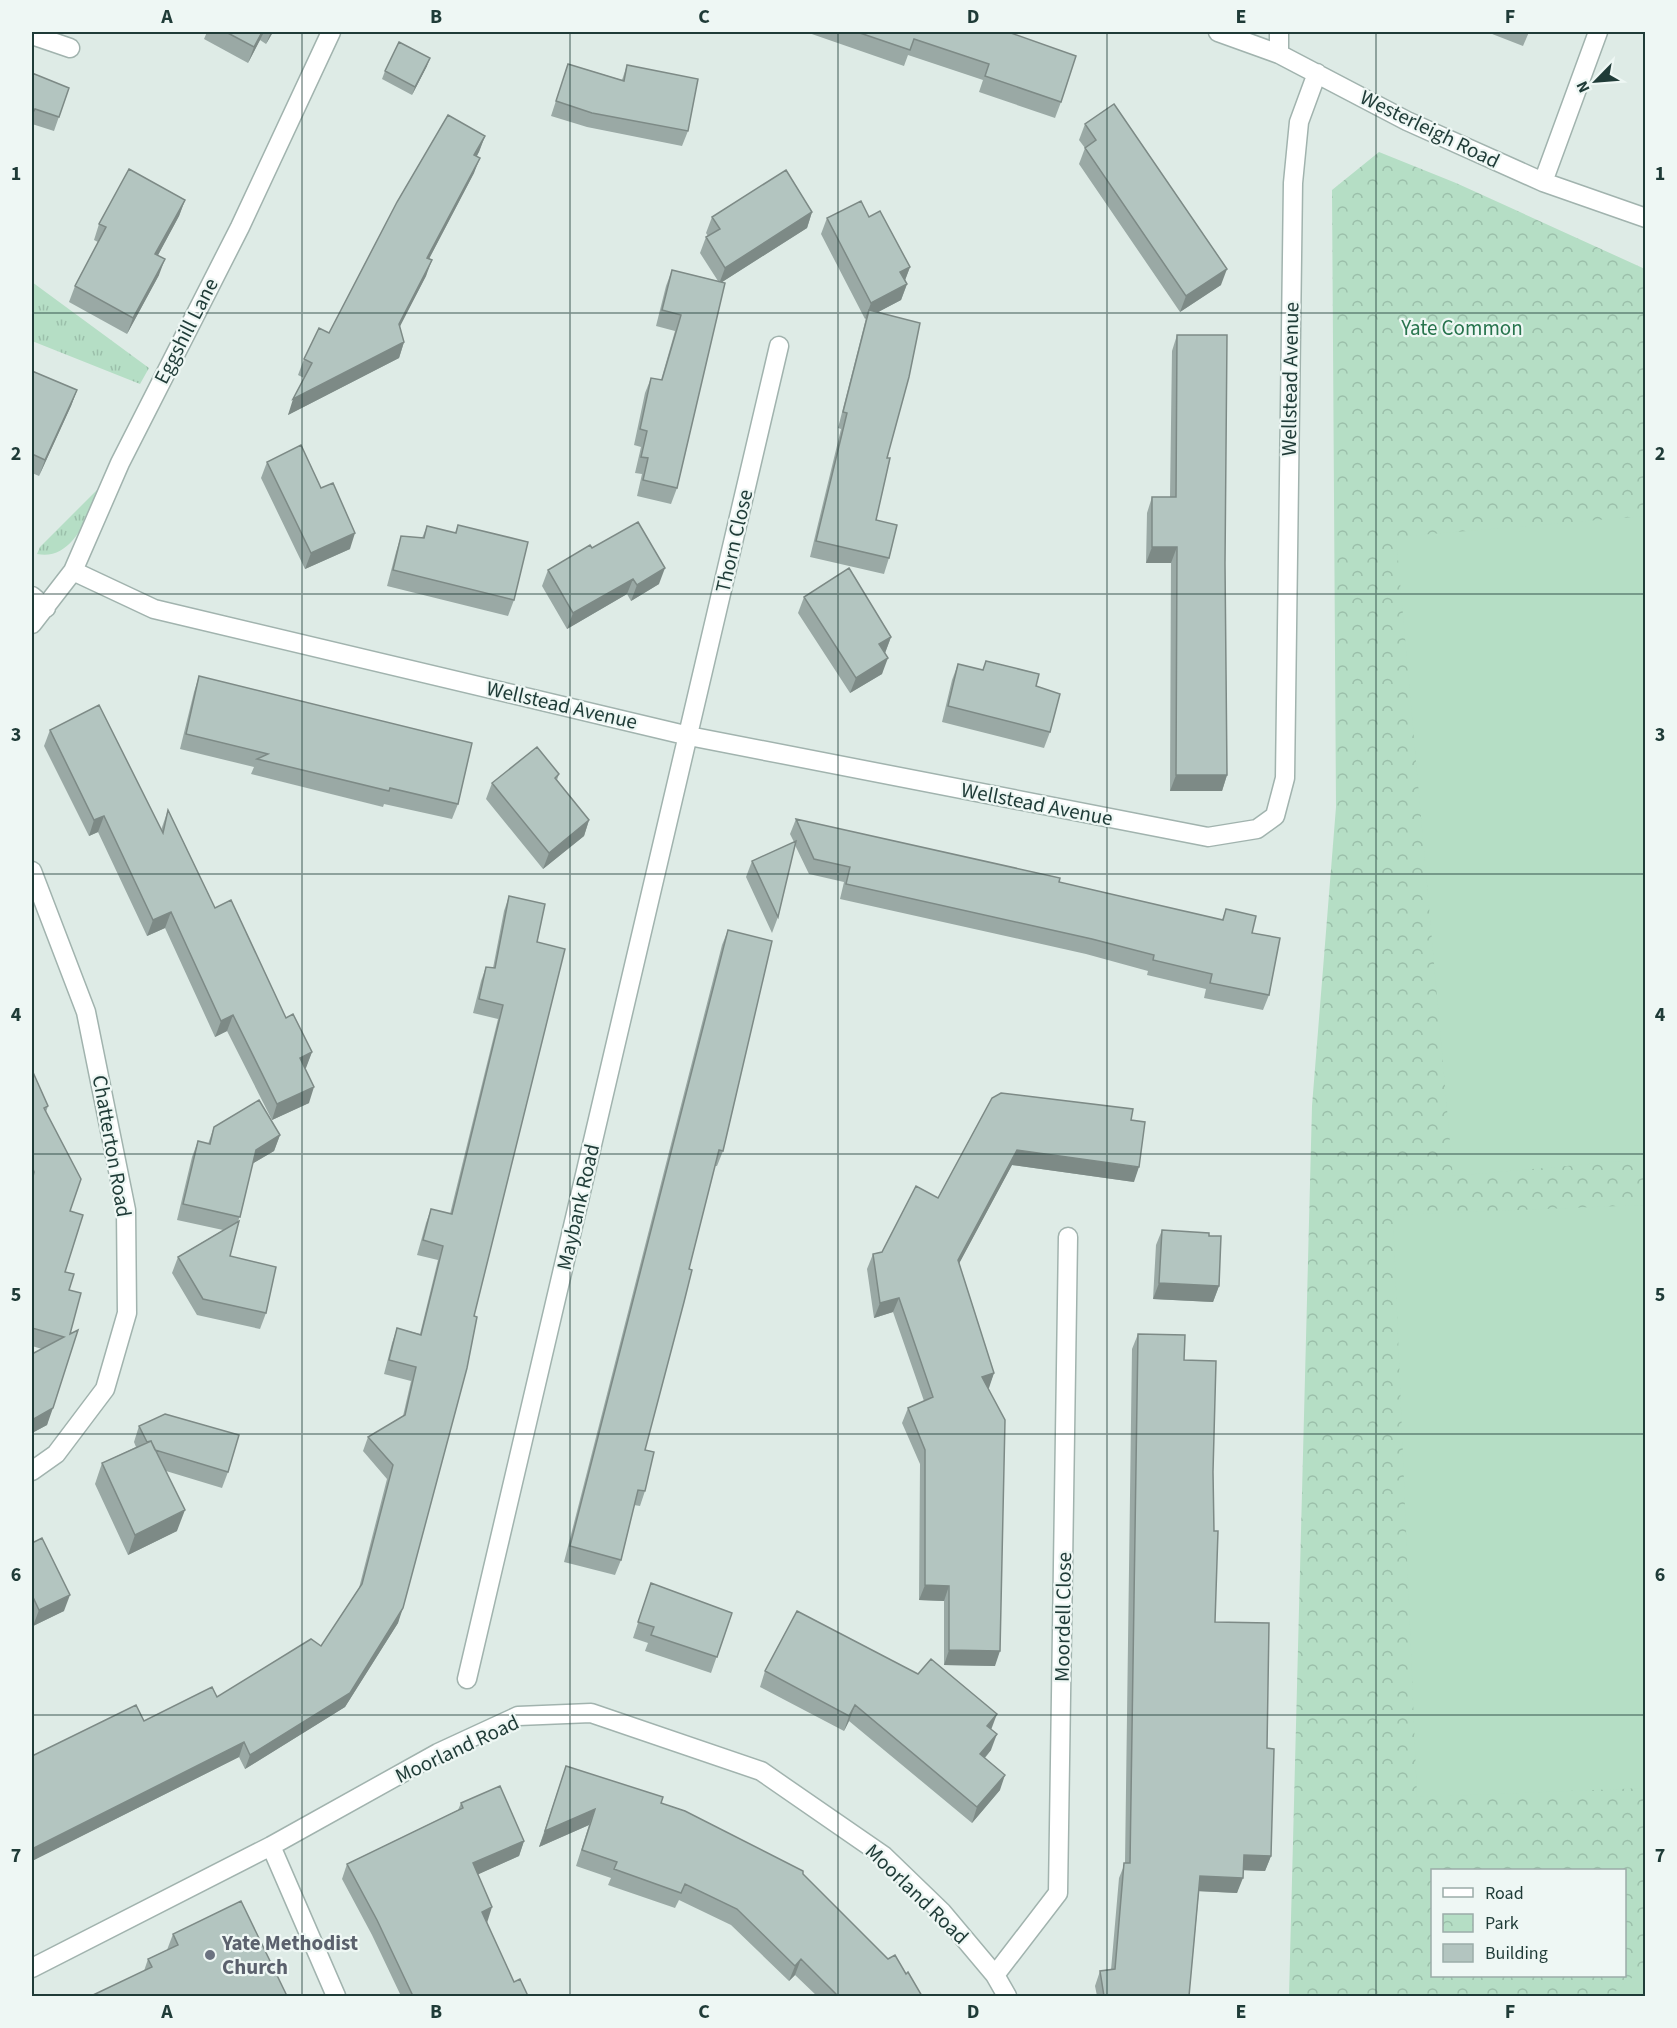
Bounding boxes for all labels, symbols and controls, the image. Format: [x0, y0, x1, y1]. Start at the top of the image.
text: A [160, 3, 173, 31]
text: B [430, 3, 442, 31]
text: C [698, 3, 710, 31]
text: D [967, 3, 979, 31]
text: E [1236, 3, 1246, 31]
text: F [1505, 3, 1515, 31]
north arrow [1566, 51, 1626, 111]
text: N [1571, 77, 1596, 96]
street label: Westerleigh Road [1355, 82, 1505, 176]
text: 1 [11, 160, 21, 188]
text: 1 [1655, 160, 1665, 188]
street label: Eggshill Lane [146, 273, 226, 389]
street label: Wellstead Avenue [1274, 302, 1306, 456]
park label: Yate Common [1400, 313, 1523, 343]
text: 2 [11, 440, 21, 468]
text: 2 [1655, 440, 1665, 468]
street label: Thorn Close [708, 487, 760, 595]
street label: Wellstead Avenue [484, 673, 640, 737]
text: 3 [11, 721, 21, 749]
text: 3 [1655, 721, 1665, 749]
street label: Wellstead Avenue [958, 775, 1116, 833]
text: 4 [11, 1001, 22, 1029]
text: 4 [1655, 1001, 1666, 1029]
street label: Chatterton Road [85, 1073, 139, 1219]
street label: Maybank Road [549, 1141, 607, 1273]
text: 5 [11, 1281, 21, 1309]
text: 5 [1655, 1281, 1665, 1309]
street label: Moordell Close [1047, 1552, 1079, 1682]
text: 6 [11, 1561, 21, 1589]
text: 6 [1655, 1561, 1665, 1589]
street label: Moorland Road [390, 1707, 524, 1791]
street label: Moorland Road [859, 1837, 975, 1951]
text: 7 [11, 1842, 21, 1870]
text: 7 [1655, 1842, 1665, 1870]
legend [1431, 1869, 1626, 1977]
text: Road [1485, 1881, 1524, 1906]
text: Park [1485, 1911, 1519, 1936]
place label: Yate Methodist Church [221, 1928, 358, 1982]
text: Building [1485, 1941, 1548, 1966]
marker: Yate Methodist Church [203, 1948, 217, 1962]
text: A [160, 1998, 173, 2026]
text: B [430, 1998, 442, 2026]
text: C [698, 1998, 710, 2026]
text: D [967, 1998, 979, 2026]
text: E [1236, 1998, 1246, 2026]
text: F [1505, 1998, 1515, 2026]

